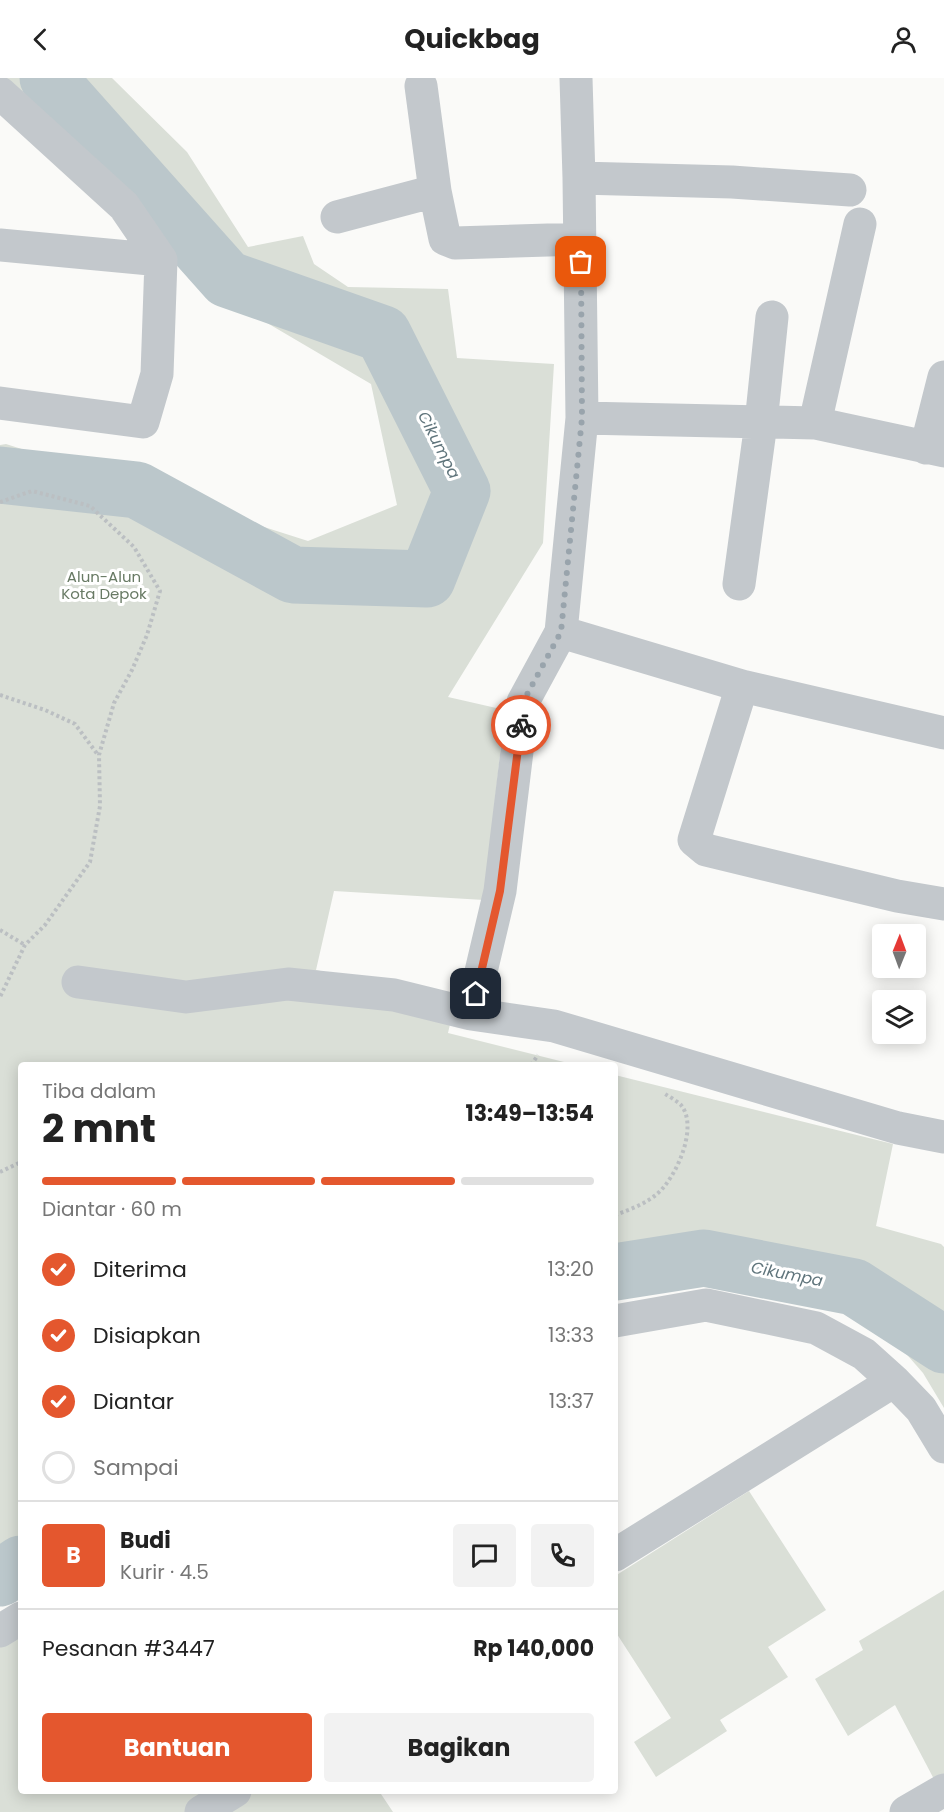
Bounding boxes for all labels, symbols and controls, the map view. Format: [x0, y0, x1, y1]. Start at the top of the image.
text: Quickbag [404, 20, 540, 57]
icon: back [24, 23, 57, 56]
icon: person [887, 23, 920, 56]
pin [555, 236, 606, 287]
icon: bag [564, 245, 597, 278]
water label: Cikumpa [412, 407, 466, 483]
park label: Alun-Alun Kota Depok [61, 566, 147, 604]
courier [491, 695, 551, 755]
icon: bike [505, 709, 538, 742]
north arrow [872, 924, 926, 978]
map controls [872, 924, 926, 1044]
pin [450, 968, 501, 1019]
icon: home [459, 977, 492, 1010]
button: layers [872, 990, 926, 1044]
text: Tiba dalam [42, 1077, 156, 1105]
text: 13:49–13:54 [465, 1098, 594, 1129]
text: 2 mnt [42, 1101, 156, 1156]
text: Diantar · 60 m [42, 1195, 182, 1223]
icon: check [42, 1253, 75, 1286]
text: Diterima [93, 1254, 187, 1285]
text: 13:20 [548, 1255, 594, 1283]
water label: Cikumpa [749, 1256, 825, 1292]
icon: check [42, 1319, 75, 1352]
text: Disiapkan [93, 1320, 201, 1351]
text: 13:33 [548, 1321, 594, 1349]
icon: check [42, 1385, 75, 1418]
text: Diantar [93, 1386, 174, 1417]
text: 13:37 [549, 1387, 594, 1415]
text: Sampai [93, 1452, 179, 1483]
button: chat [453, 1524, 516, 1587]
button: phone [531, 1524, 594, 1587]
text: Budi [120, 1525, 171, 1556]
text: B [66, 1540, 81, 1571]
text: Kurir · 4.5 [120, 1558, 209, 1586]
text: Pesanan #3447 [42, 1633, 215, 1664]
text: Rp 140,000 [473, 1633, 594, 1664]
button: Bantuan [42, 1713, 312, 1782]
button: Bagikan [324, 1713, 594, 1782]

